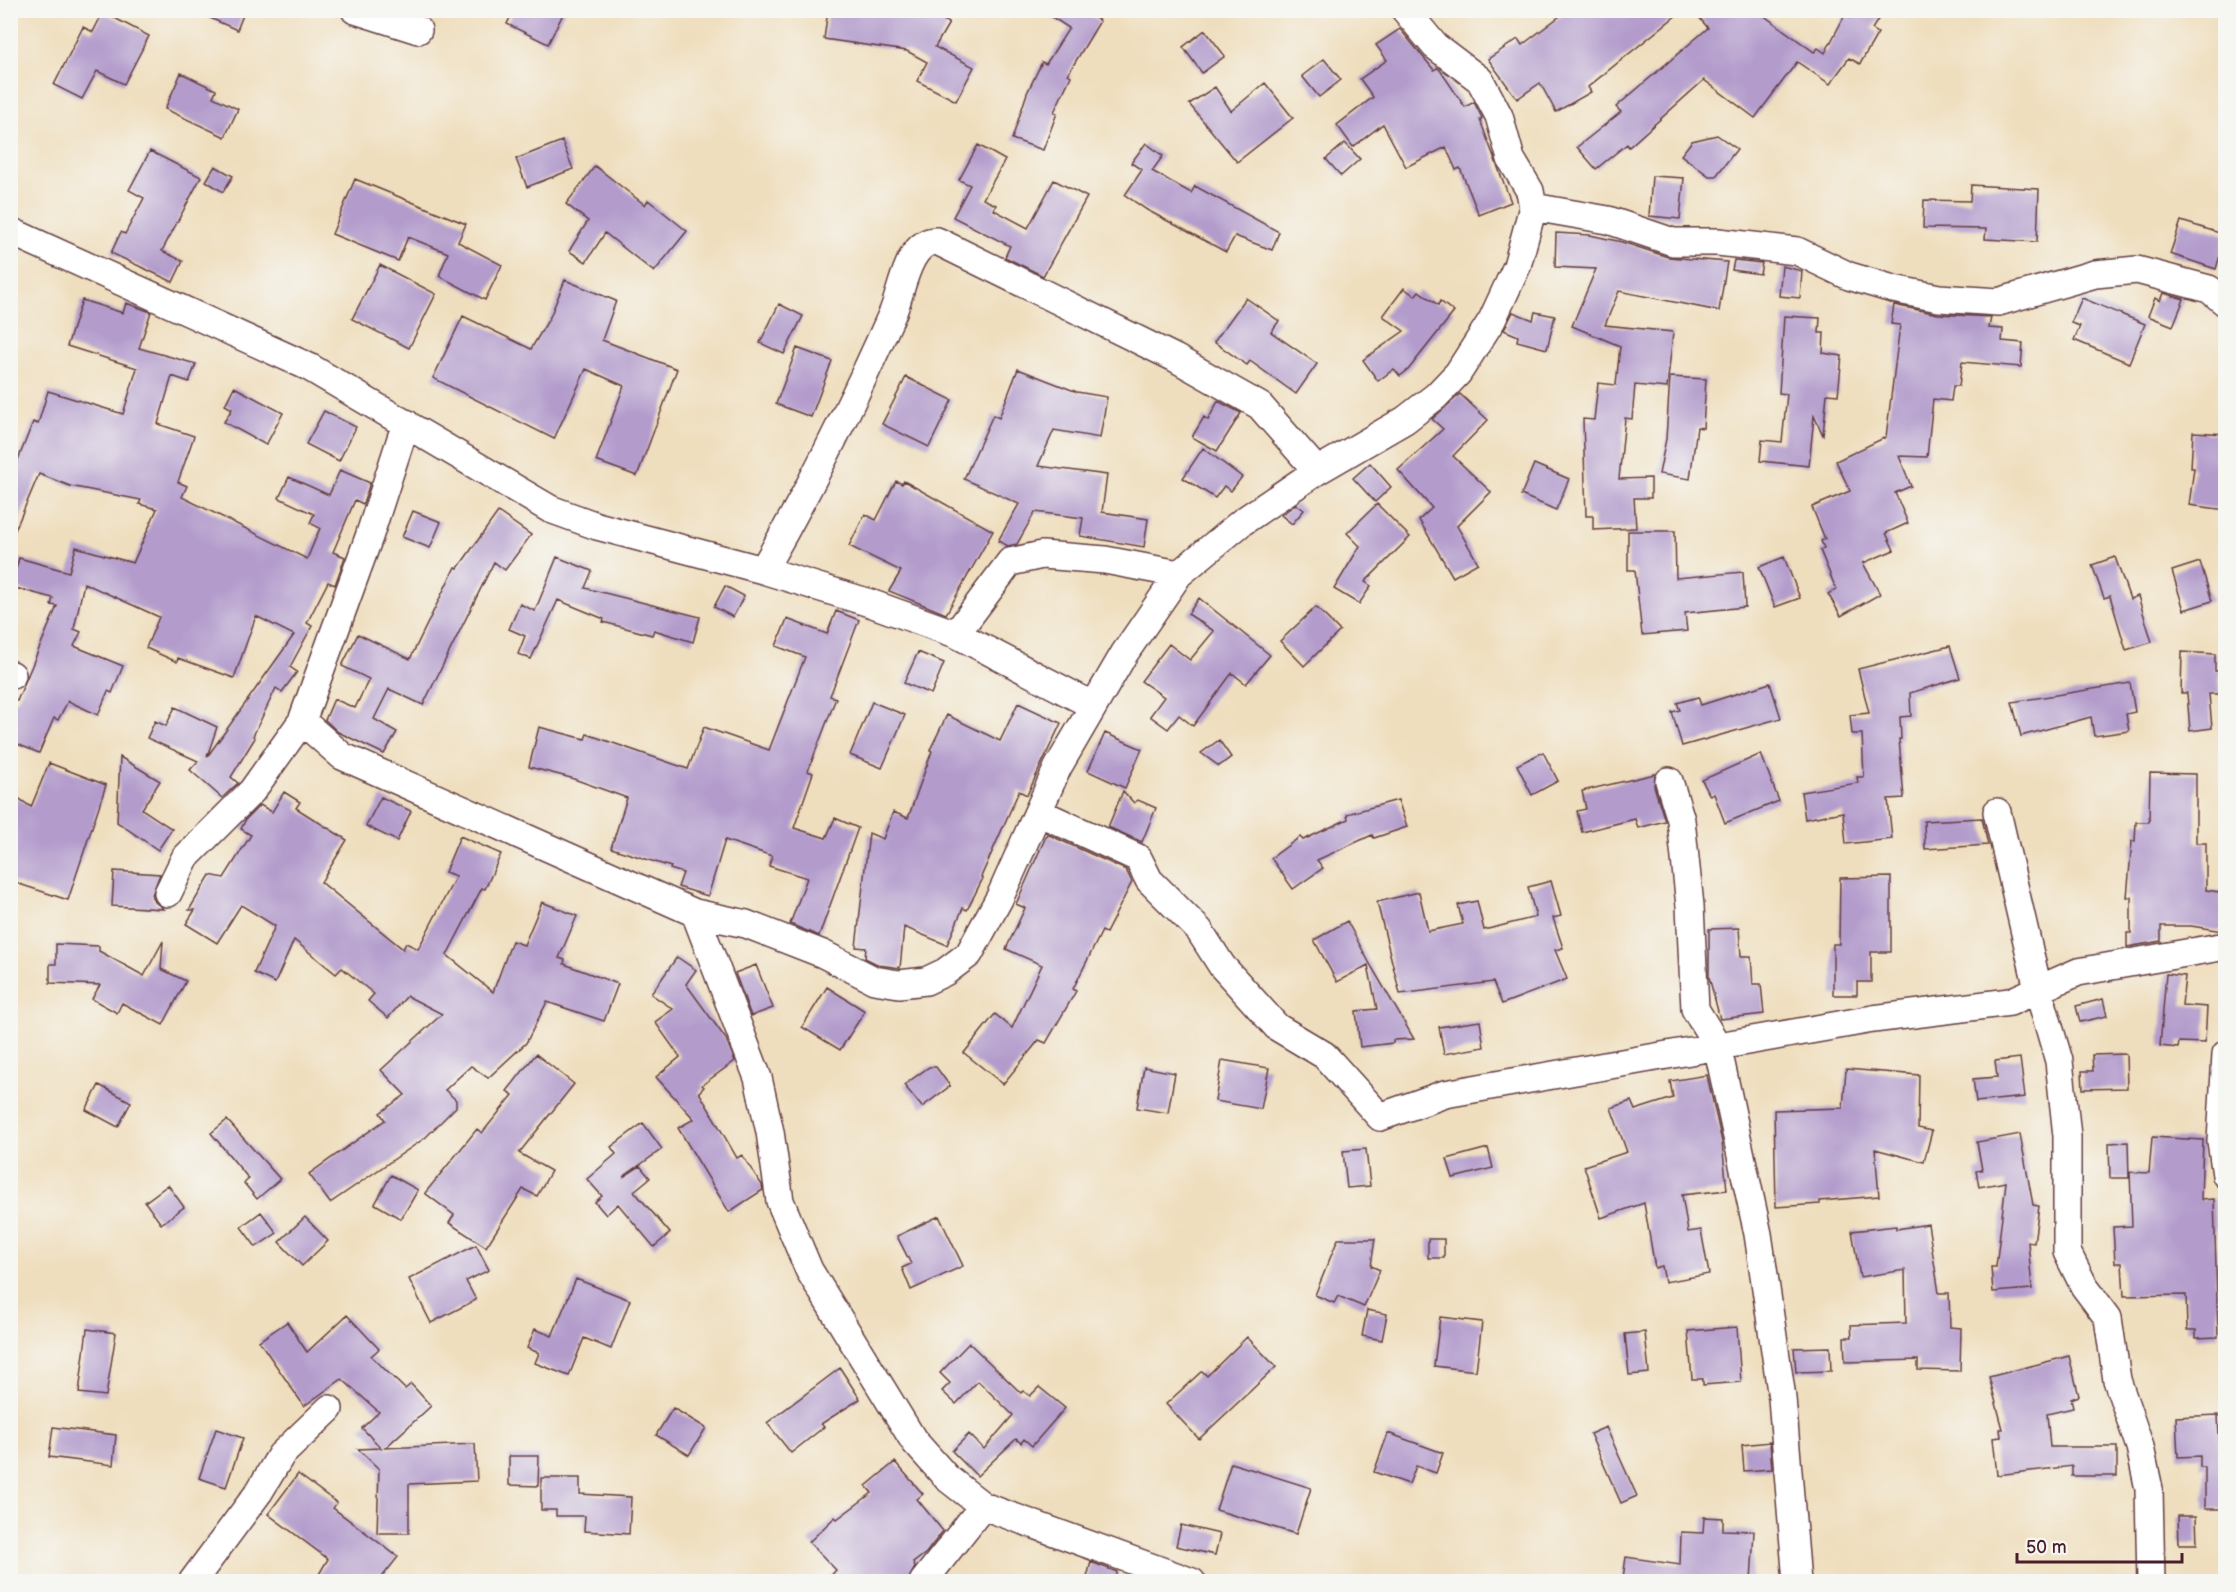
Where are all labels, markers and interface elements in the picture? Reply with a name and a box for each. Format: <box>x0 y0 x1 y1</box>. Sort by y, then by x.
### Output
scale bar <box>2017 1526 2182 1564</box>
text: 50 m <box>2026 1537 2067 1558</box>

